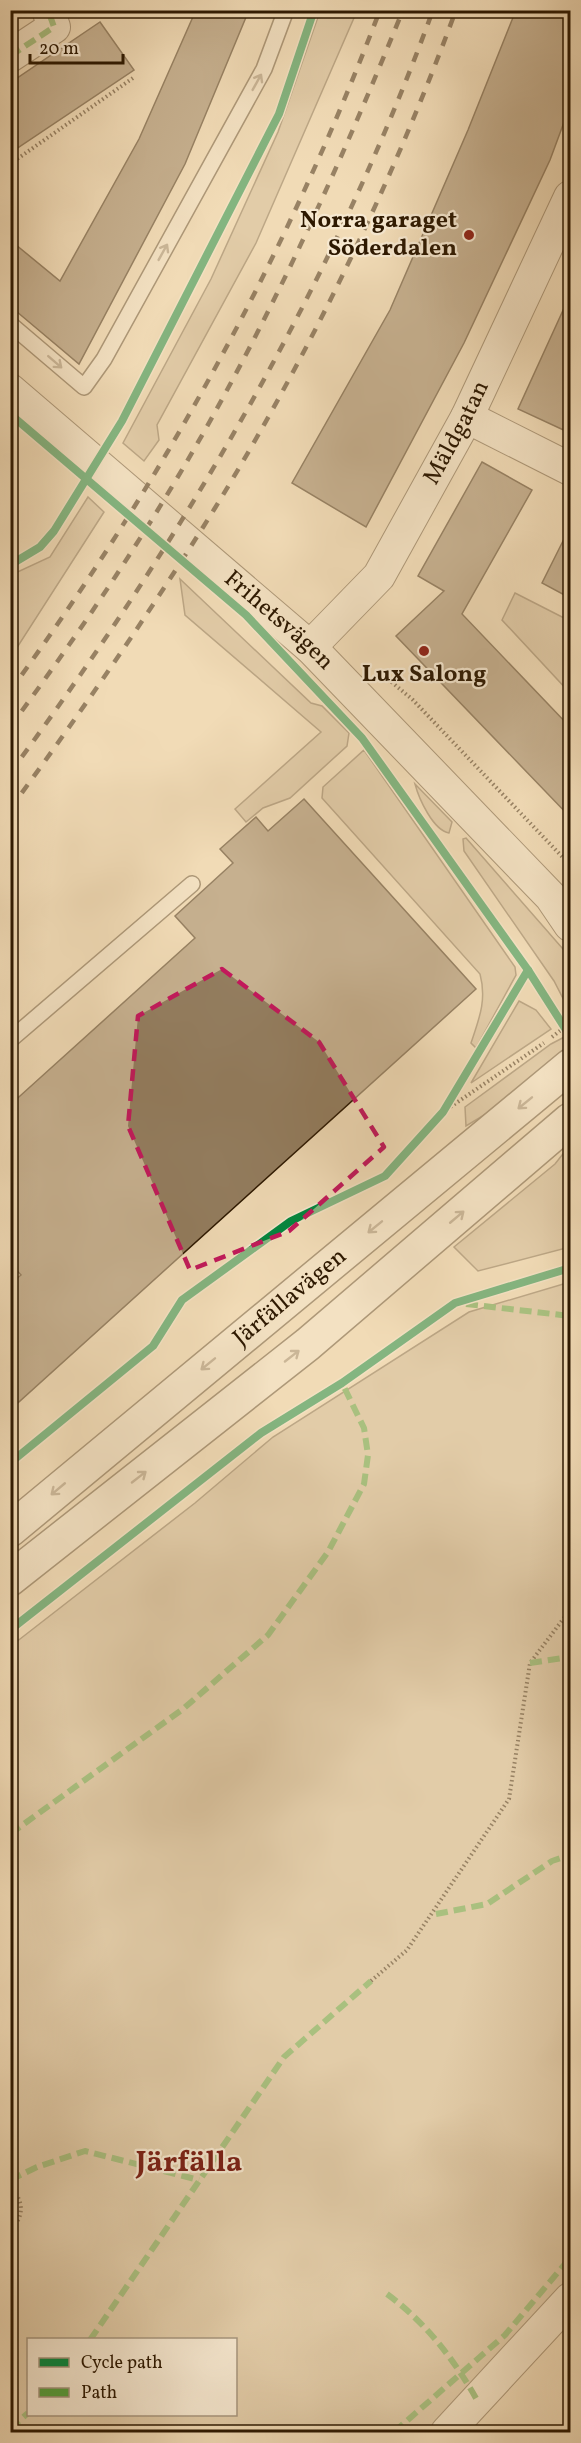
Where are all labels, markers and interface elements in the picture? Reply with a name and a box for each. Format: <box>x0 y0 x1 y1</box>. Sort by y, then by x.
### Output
scale bar <box>30 27 123 65</box>
text: 20 m <box>39 37 79 62</box>
one-way arrow <box>252 73 263 91</box>
place label: Norra garaget Söderdalen <box>300 204 457 266</box>
marker: Norra garaget Söderdalen <box>462 228 476 242</box>
one-way arrow <box>157 244 169 261</box>
one-way arrow <box>47 355 62 369</box>
street label: Mäldgatan <box>416 375 499 491</box>
street label: Frihetsvägen <box>216 563 341 678</box>
marker: Lux Salong <box>417 644 431 658</box>
place label: Lux Salong <box>362 658 486 692</box>
one-way arrow <box>517 1096 533 1109</box>
one-way arrow <box>449 1210 464 1224</box>
one-way arrow <box>367 1220 383 1233</box>
street label: Järfällavägen <box>226 1240 355 1355</box>
one-way arrow <box>284 1350 300 1363</box>
one-way arrow <box>200 1357 216 1370</box>
one-way arrow <box>131 1471 147 1484</box>
one-way arrow <box>51 1482 66 1496</box>
district label: Järfälla <box>135 2142 242 2184</box>
legend <box>27 2338 237 2416</box>
text: Cycle path <box>81 2351 163 2376</box>
text: Path <box>81 2381 117 2406</box>

